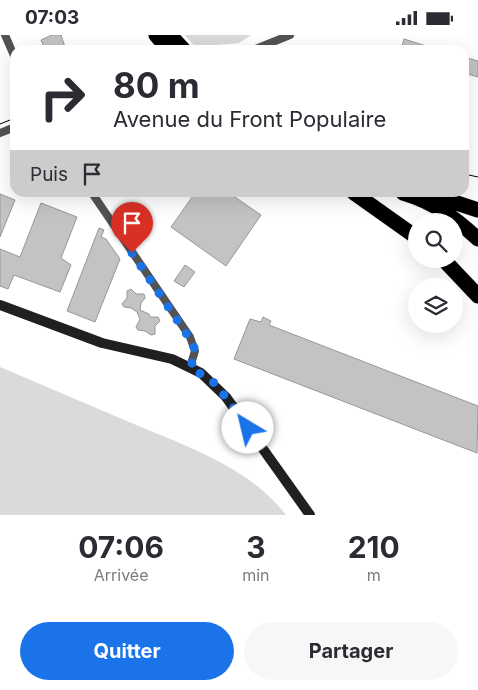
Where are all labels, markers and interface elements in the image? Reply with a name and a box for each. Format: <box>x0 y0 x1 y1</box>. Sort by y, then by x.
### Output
text: 07:03 <box>25 6 79 29</box>
text: 80 m <box>113 64 200 106</box>
icon: right <box>30 65 95 130</box>
text: Avenue du Front Populaire <box>113 106 386 132</box>
icon: arrive <box>78 160 106 188</box>
text: Puis <box>30 163 68 186</box>
pin <box>111 202 153 253</box>
icon: arrive <box>118 209 146 237</box>
map controls <box>408 213 463 333</box>
button: search <box>408 213 463 268</box>
button: layers <box>408 278 463 333</box>
position arrow <box>221 401 273 453</box>
text: 07:06 <box>78 529 164 565</box>
text: 3 <box>246 529 266 565</box>
text: 210 <box>348 529 400 565</box>
text: Arrivée <box>94 565 148 585</box>
text: min <box>242 565 270 585</box>
text: m <box>367 565 381 585</box>
button: Quitter <box>20 622 234 680</box>
button: Partager <box>244 622 458 680</box>

